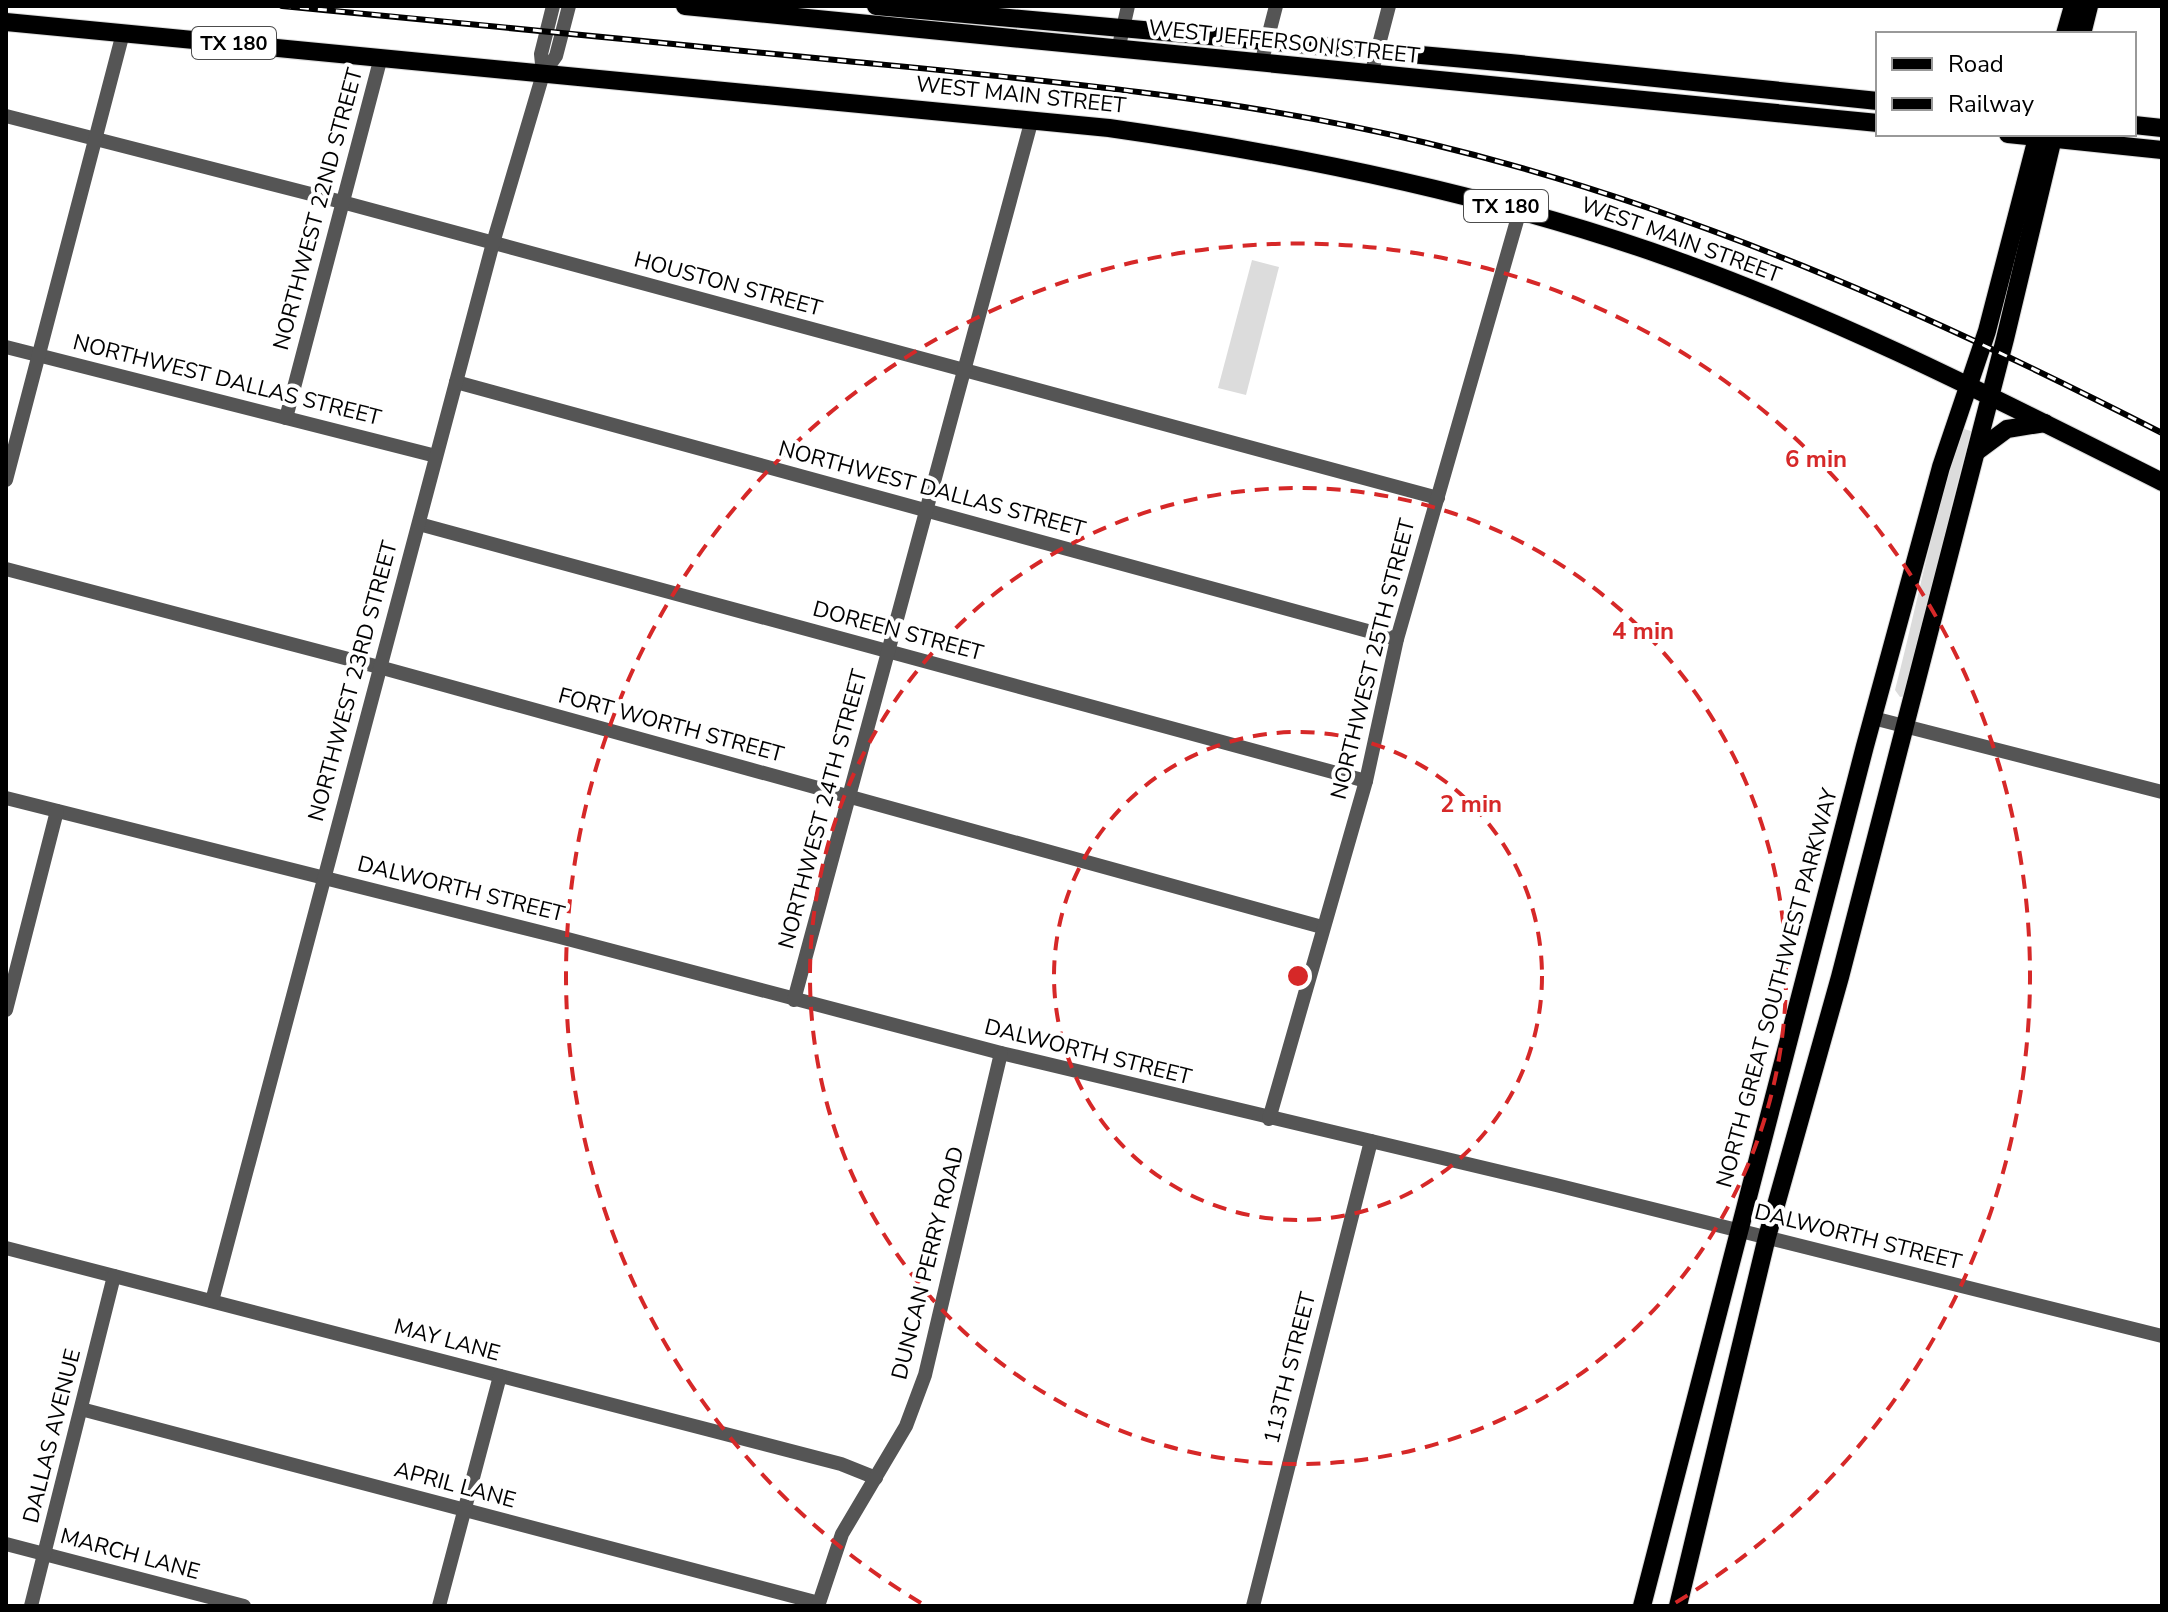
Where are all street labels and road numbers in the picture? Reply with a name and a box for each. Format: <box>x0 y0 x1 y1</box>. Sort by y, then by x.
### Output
street label: WEST JEFFERSON STREET <box>1147 13 1422 71</box>
road number: TX 180 <box>192 27 276 59</box>
street label: NORTHWEST 22ND STREET <box>266 64 370 353</box>
street label: WEST MAIN STREET <box>914 69 1128 121</box>
road number: TX 180 <box>1464 190 1548 222</box>
street label: WEST MAIN STREET <box>1577 190 1786 290</box>
street label: HOUSTON STREET <box>631 244 826 324</box>
street label: NORTHWEST DALLAS STREET <box>70 327 385 433</box>
street label: NORTHWEST DALLAS STREET <box>775 434 1090 545</box>
street label: NORTHWEST 25TH STREET <box>1324 515 1423 802</box>
street label: NORTHWEST 23RD STREET <box>301 537 405 825</box>
street label: DOREEN STREET <box>809 594 987 668</box>
street label: NORTHWEST 24TH STREET <box>771 665 875 952</box>
street label: FORT WORTH STREET <box>555 680 788 770</box>
street label: NORTH GREAT SOUTHWEST PARKWAY <box>1709 784 1845 1191</box>
street label: DALWORTH STREET <box>354 849 568 929</box>
street label: DALWORTH STREET <box>981 1012 1195 1092</box>
street label: DUNCAN PERRY ROAD <box>884 1143 972 1383</box>
street label: DALWORTH STREET <box>1751 1197 1965 1277</box>
street label: 113TH STREET <box>1257 1288 1323 1447</box>
street label: MAY LANE <box>391 1311 503 1369</box>
street label: DALLAS AVENUE <box>16 1346 88 1526</box>
street label: APRIL LANE <box>391 1454 519 1516</box>
street label: MARCH LANE <box>57 1521 203 1587</box>

